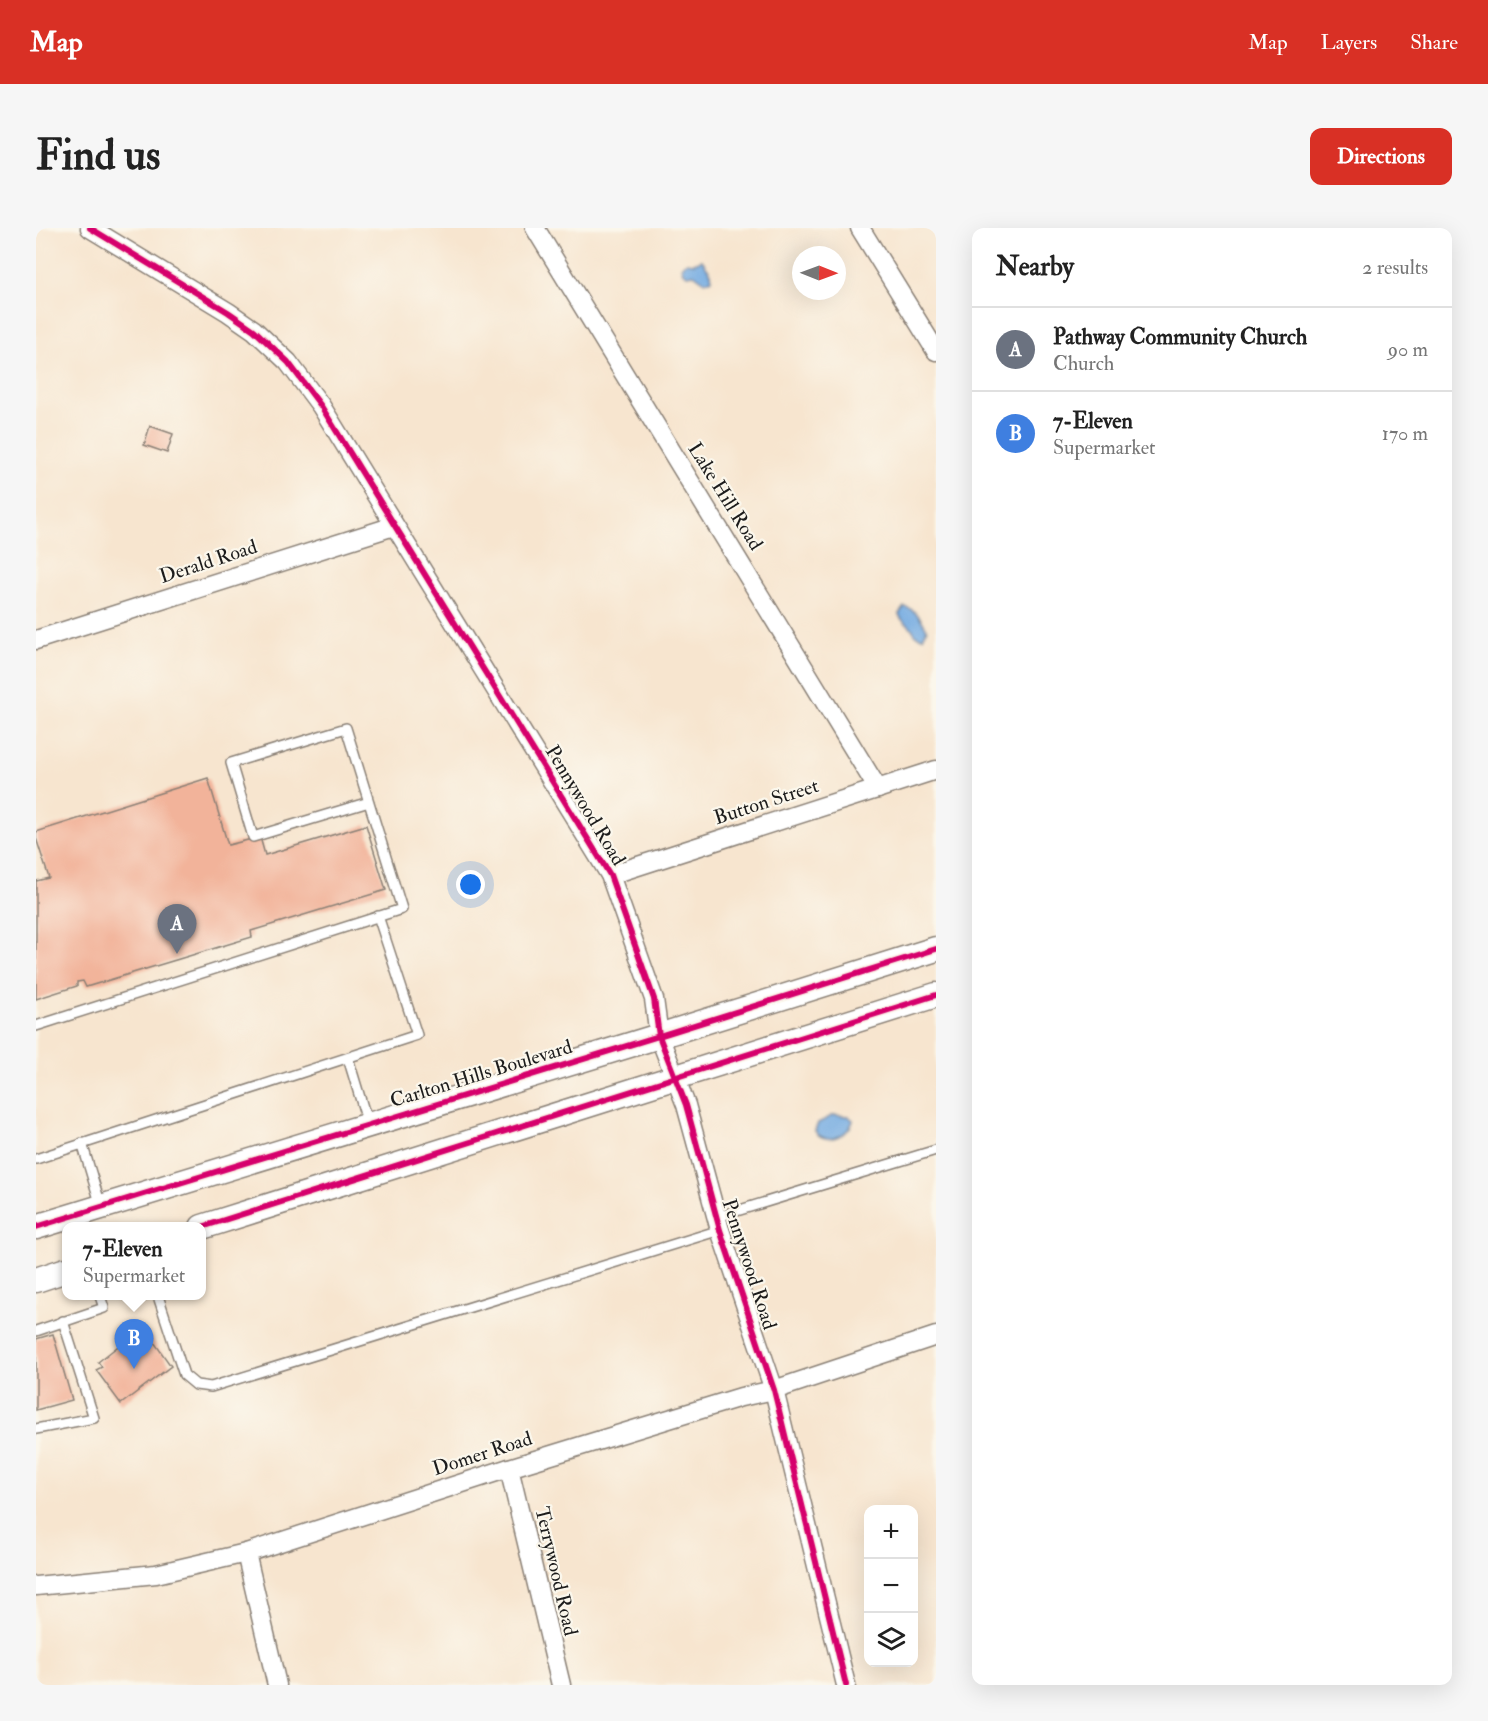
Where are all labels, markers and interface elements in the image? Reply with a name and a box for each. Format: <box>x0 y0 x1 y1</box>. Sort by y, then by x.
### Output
text: Map <box>30 25 83 60</box>
text: Map <box>1248 29 1288 56</box>
text: Layers <box>1321 29 1377 56</box>
text: Share <box>1410 29 1458 56</box>
button: Directions <box>1310 128 1452 185</box>
text: Find us <box>36 130 160 182</box>
north arrow <box>792 246 846 300</box>
text: Nearby <box>996 251 1074 283</box>
text: 2 results <box>1362 255 1428 280</box>
text: Pathway Community Church <box>1053 323 1307 351</box>
text: A <box>1009 337 1022 362</box>
text: 90 m <box>1388 337 1428 362</box>
text: Church <box>1053 351 1114 376</box>
text: 7-Eleven <box>1053 407 1133 435</box>
text: B <box>1009 421 1022 446</box>
text: 170 m <box>1382 421 1428 446</box>
text: Supermarket <box>1053 435 1156 460</box>
street label: Lake Hill Road <box>683 438 769 555</box>
street label: Derald Road <box>156 534 260 589</box>
street label: Pennywood Road <box>540 741 631 870</box>
street label: Button Street <box>711 773 822 830</box>
your location <box>456 870 485 899</box>
pin: A <box>158 904 196 954</box>
street label: Carlton Hills Boulevard <box>387 1034 575 1113</box>
street label: Pennywood Road <box>717 1196 782 1333</box>
popup <box>62 1222 206 1300</box>
text: 7-Eleven <box>83 1235 163 1263</box>
text: Supermarket <box>83 1263 185 1288</box>
pin: B <box>114 1320 154 1369</box>
street label: Domer Road <box>429 1426 535 1481</box>
street label: Terrywood Road <box>530 1504 584 1638</box>
map controls <box>864 1505 918 1667</box>
button: + <box>864 1505 918 1559</box>
button: − <box>864 1559 918 1613</box>
button: layers <box>864 1613 918 1667</box>

